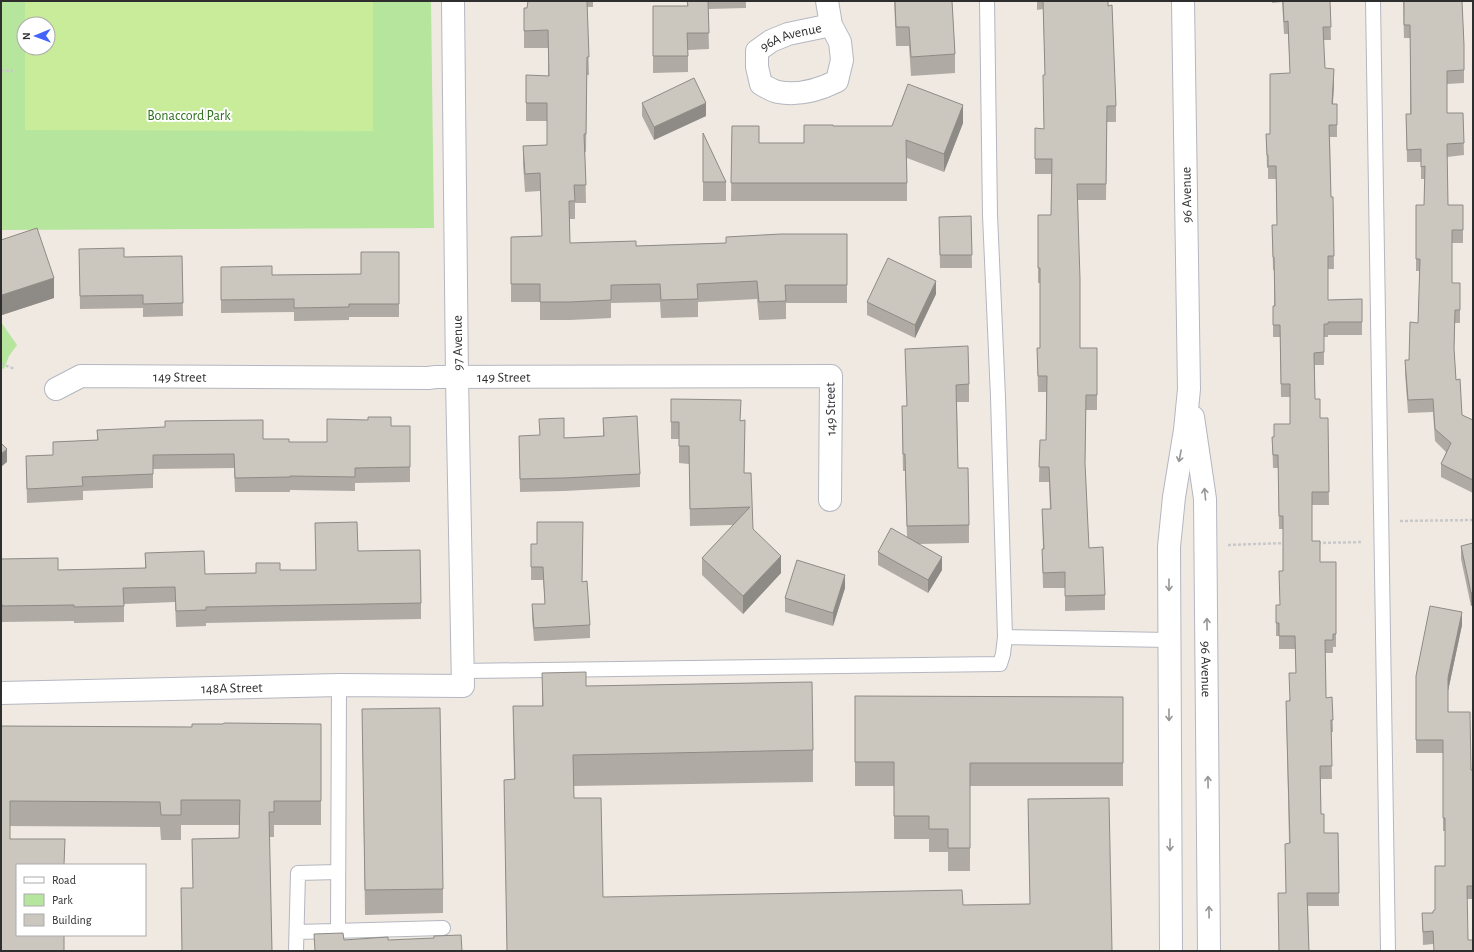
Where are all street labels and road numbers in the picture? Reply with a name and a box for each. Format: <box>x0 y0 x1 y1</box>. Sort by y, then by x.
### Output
street label: 96A Avenue <box>758 21 823 55</box>
street label: 96 Avenue <box>1180 167 1194 223</box>
street label: 97 Avenue <box>451 315 465 371</box>
street label: 149 Street <box>153 370 207 385</box>
street label: 149 Street <box>477 371 531 385</box>
street label: 149 Street <box>824 382 838 436</box>
street label: 96 Avenue <box>1198 641 1213 697</box>
street label: 148A Street <box>201 681 263 696</box>

